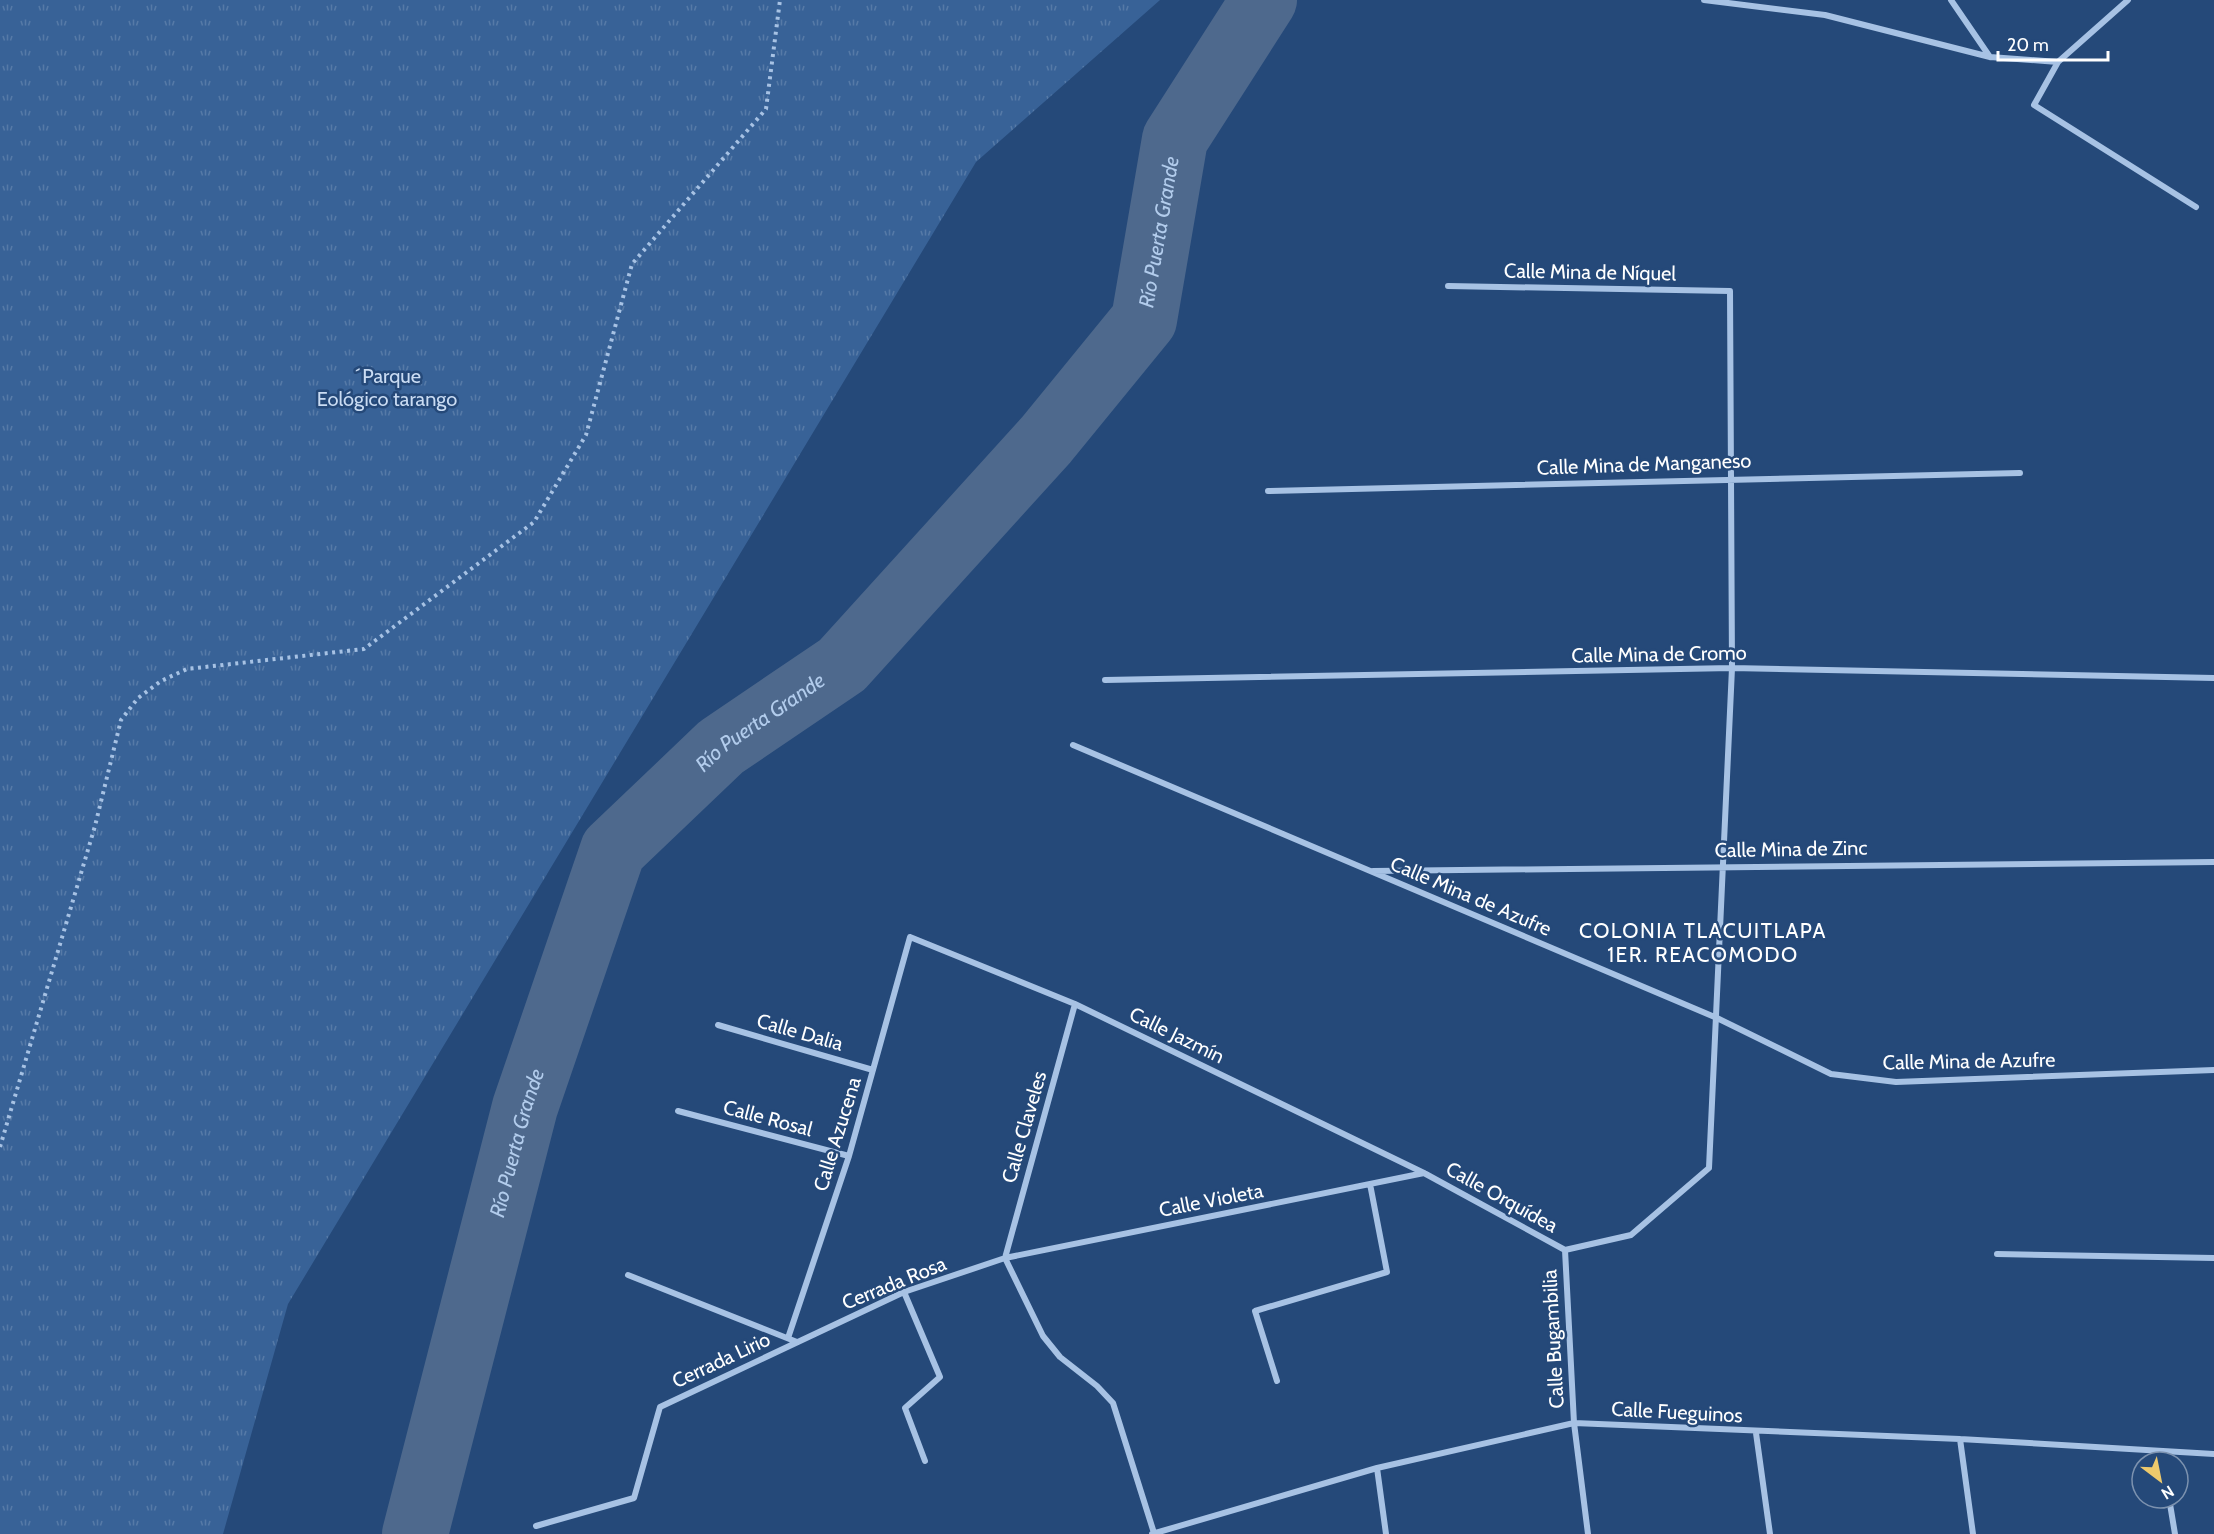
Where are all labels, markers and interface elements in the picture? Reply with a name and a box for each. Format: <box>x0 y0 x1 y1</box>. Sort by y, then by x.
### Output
scale bar <box>1998 24 2108 62</box>
text: 20 m <box>2007 34 2049 56</box>
water label: Río Puerta Grande <box>1133 154 1184 309</box>
street label: Calle Mina de Níquel <box>1504 258 1677 286</box>
park label: ´Parque Eológico tarango <box>317 364 457 411</box>
street label: Calle Mina de Manganeso <box>1536 448 1752 480</box>
street label: Calle Mina de Cromo <box>1571 640 1747 668</box>
water label: Río Puerta Grande <box>690 667 830 777</box>
street label: Calle Mina de Zinc <box>1714 836 1868 862</box>
street label: Calle Mina de Azufre <box>1387 851 1555 941</box>
district label: COLONIA TLACUITLAPA 1ER. REACOMODO <box>1579 918 1827 967</box>
street label: Calle Jazmín <box>1126 1002 1228 1068</box>
street label: Calle Dalia <box>754 1008 846 1056</box>
street label: Calle Mina de Azufre <box>1883 1047 2055 1075</box>
water label: Río Puerta Grande <box>484 1065 549 1220</box>
street label: Calle Claveles <box>997 1068 1051 1186</box>
street label: Calle Azucena <box>808 1074 866 1194</box>
street label: Calle Rosal <box>721 1095 815 1141</box>
street label: Calle Orquídea <box>1442 1156 1562 1238</box>
street label: Calle Violeta <box>1157 1178 1265 1222</box>
street label: Cerrada Rosa <box>838 1251 950 1315</box>
street label: Calle Bugambilia <box>1537 1268 1569 1409</box>
street label: Cerrada Lirio <box>668 1327 774 1393</box>
street label: Calle Fueguinos <box>1611 1397 1743 1427</box>
north arrow <box>2130 1450 2190 1510</box>
text: N <box>2158 1481 2178 1503</box>

